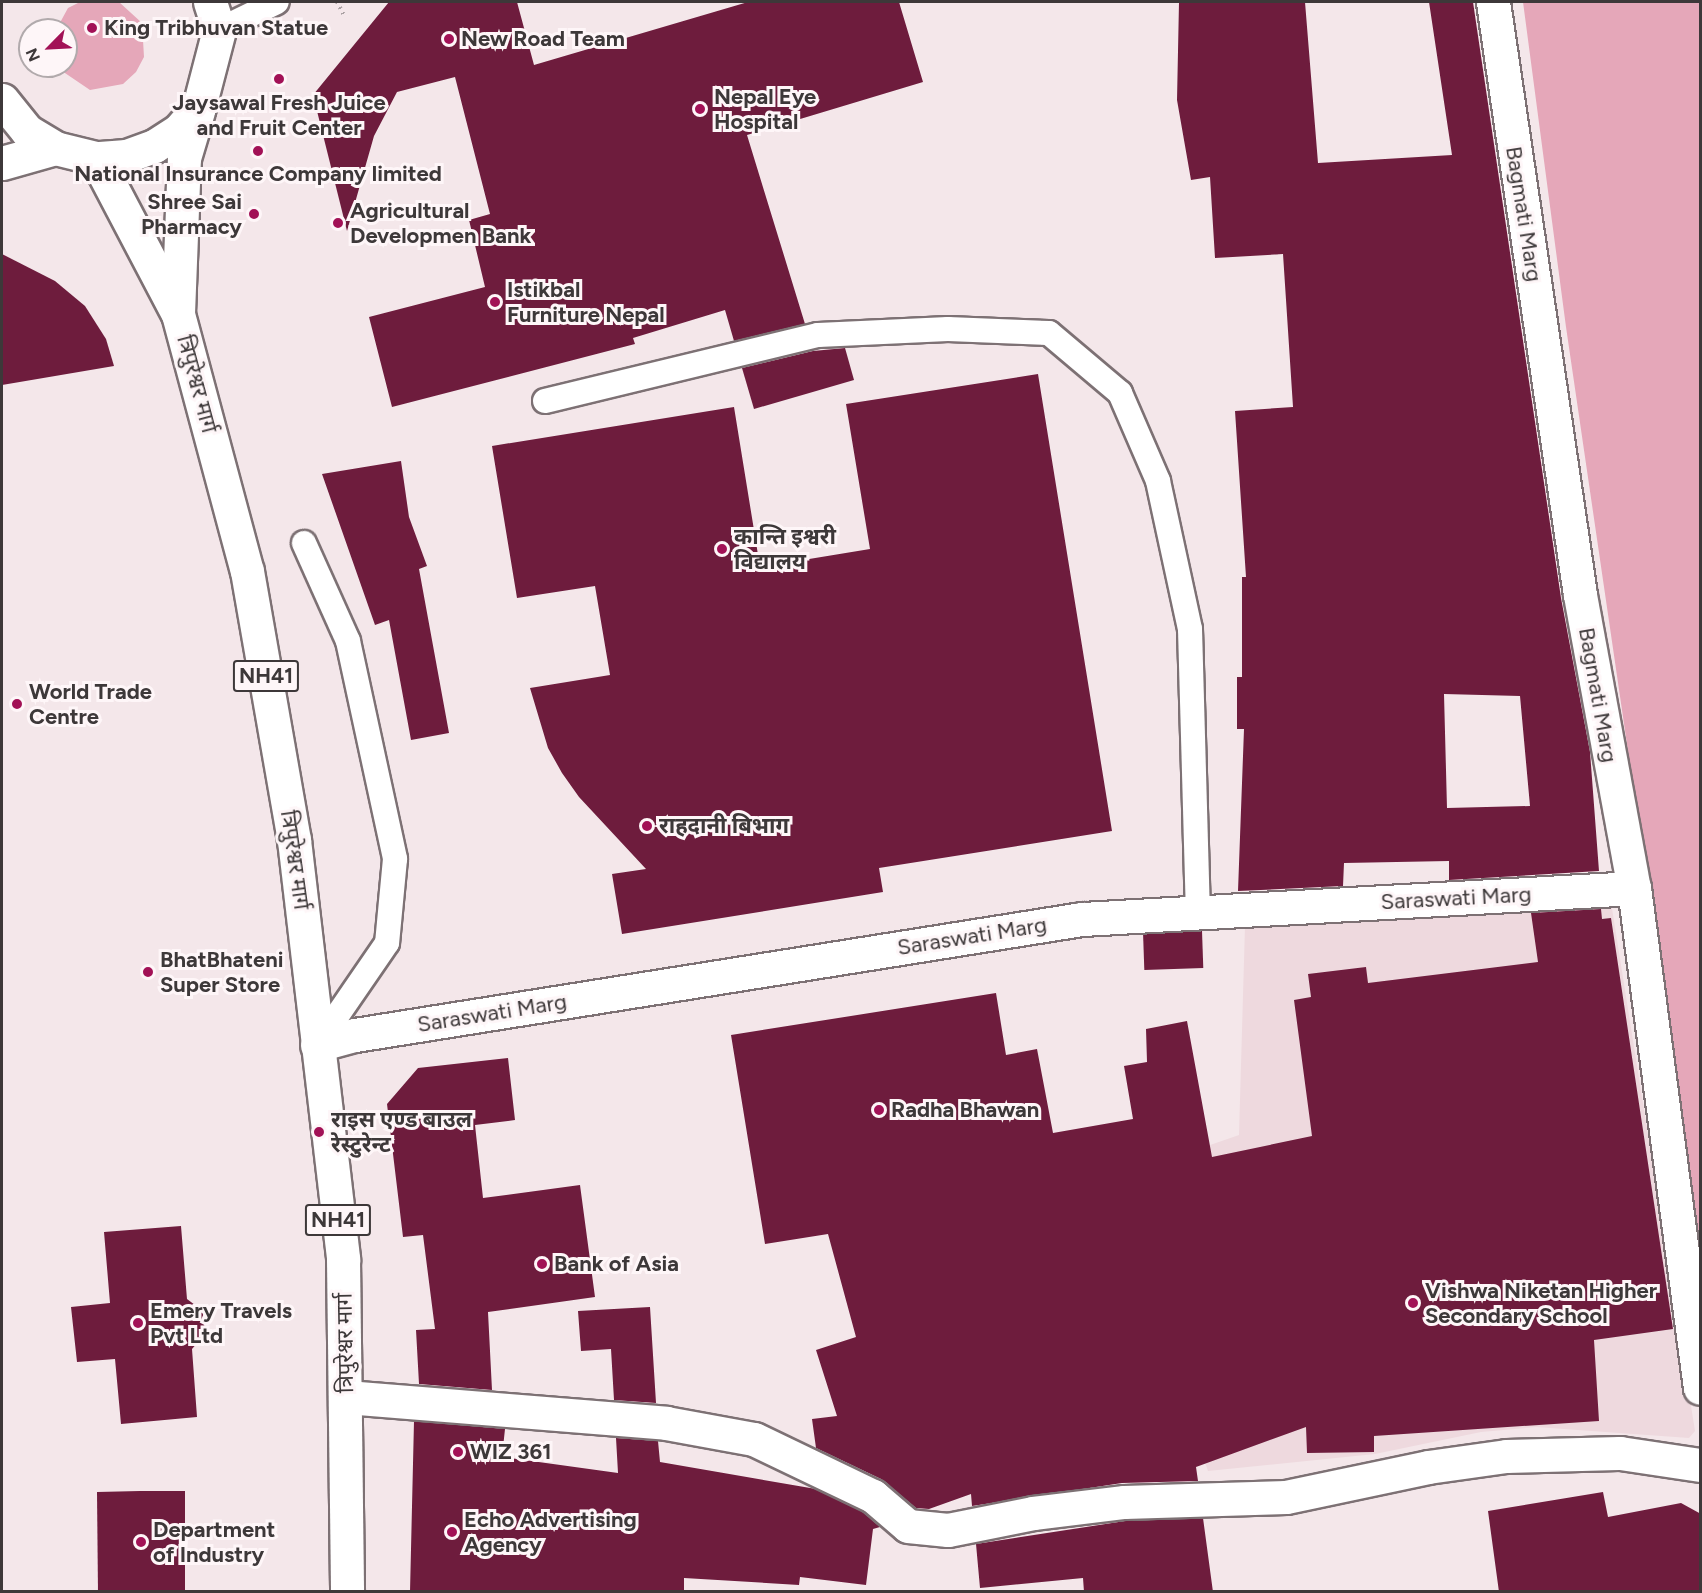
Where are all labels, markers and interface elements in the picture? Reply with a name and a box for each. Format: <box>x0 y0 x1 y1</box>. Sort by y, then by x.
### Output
place label: King Tribhuvan Statue <box>104 15 328 41</box>
north arrow <box>18 18 78 78</box>
marker: King Tribhuvan Statue <box>85 21 99 35</box>
place label: New Road Team <box>461 26 625 52</box>
marker: New Road Team <box>442 32 456 46</box>
text: N <box>22 45 44 64</box>
marker: Jaysawal Fresh Juice and Fruit Center <box>272 72 286 86</box>
place label: Nepal Eye Hospital <box>714 83 816 134</box>
place label: Jaysawal Fresh Juice and Fruit Center <box>172 89 386 140</box>
marker: Nepal Eye Hospital <box>691 100 709 118</box>
marker: National Insurance Company limited <box>251 144 265 158</box>
street label: Bagmati Marg <box>1500 144 1548 284</box>
place label: National Insurance Company limited <box>74 161 442 187</box>
place label: Shree Sai Pharmacy <box>141 188 242 240</box>
place label: Agricultural Developmen Bank <box>350 197 531 248</box>
marker: Shree Sai Pharmacy <box>247 207 261 221</box>
marker: Agricultural Developmen Bank <box>331 216 345 230</box>
place label: Istikbal Furniture Nepal <box>507 276 665 328</box>
marker: Istikbal Furniture Nepal <box>488 295 502 309</box>
street label: त्रिपुरेश्वर मार्ग <box>171 332 223 436</box>
place label: कान्ति इश्वरी विद्यालय <box>734 523 836 574</box>
marker: कान्ति इश्वरी विद्यालय <box>715 542 729 556</box>
street label: Bagmati Marg <box>1573 625 1623 765</box>
road number: NH41 <box>232 658 300 694</box>
place label: World Trade Centre <box>29 678 152 730</box>
marker: World Trade Centre <box>10 697 24 711</box>
street label: त्रिपुरेश्वर मार्ग <box>275 809 315 911</box>
place label: राहदानी बिभाग <box>659 813 789 839</box>
marker: राहदानी बिभाग <box>640 819 654 833</box>
street label: Saraswati Marg <box>1380 881 1532 915</box>
street label: Saraswati Marg <box>895 911 1049 961</box>
place label: BhatBhateni Super Store <box>160 946 283 998</box>
marker: BhatBhateni Super Store <box>141 965 155 979</box>
street label: Saraswati Marg <box>415 988 569 1038</box>
place label: Radha Bhawan <box>891 1097 1039 1123</box>
marker: Radha Bhawan <box>872 1103 886 1117</box>
place label: राइस एण्ड बाउल रेस्टुरेन्ट <box>331 1106 472 1158</box>
marker: राइस एण्ड बाउल रेस्टुरेन्ट <box>312 1125 326 1139</box>
road number: NH41 <box>304 1202 372 1238</box>
place label: Bank of Asia <box>554 1251 679 1277</box>
marker: Bank of Asia <box>535 1257 549 1271</box>
place label: Vishwa Niketan Higher Secondary School <box>1425 1277 1657 1328</box>
street label: त्रिपुरेश्वर मार्ग <box>331 1293 359 1393</box>
marker: Vishwa Niketan Higher Secondary School <box>1406 1296 1420 1310</box>
place label: Emery Travels Pvt Ltd <box>150 1297 292 1348</box>
marker: Emery Travels Pvt Ltd <box>131 1316 145 1330</box>
place label: WIZ 361 <box>470 1439 551 1465</box>
marker: WIZ 361 <box>451 1445 465 1459</box>
place label: Echo Advertising Agency <box>464 1506 637 1558</box>
place label: Department of Industry <box>153 1516 275 1568</box>
marker: Echo Advertising Agency <box>445 1525 459 1539</box>
marker: Department of Industry <box>134 1535 148 1549</box>

